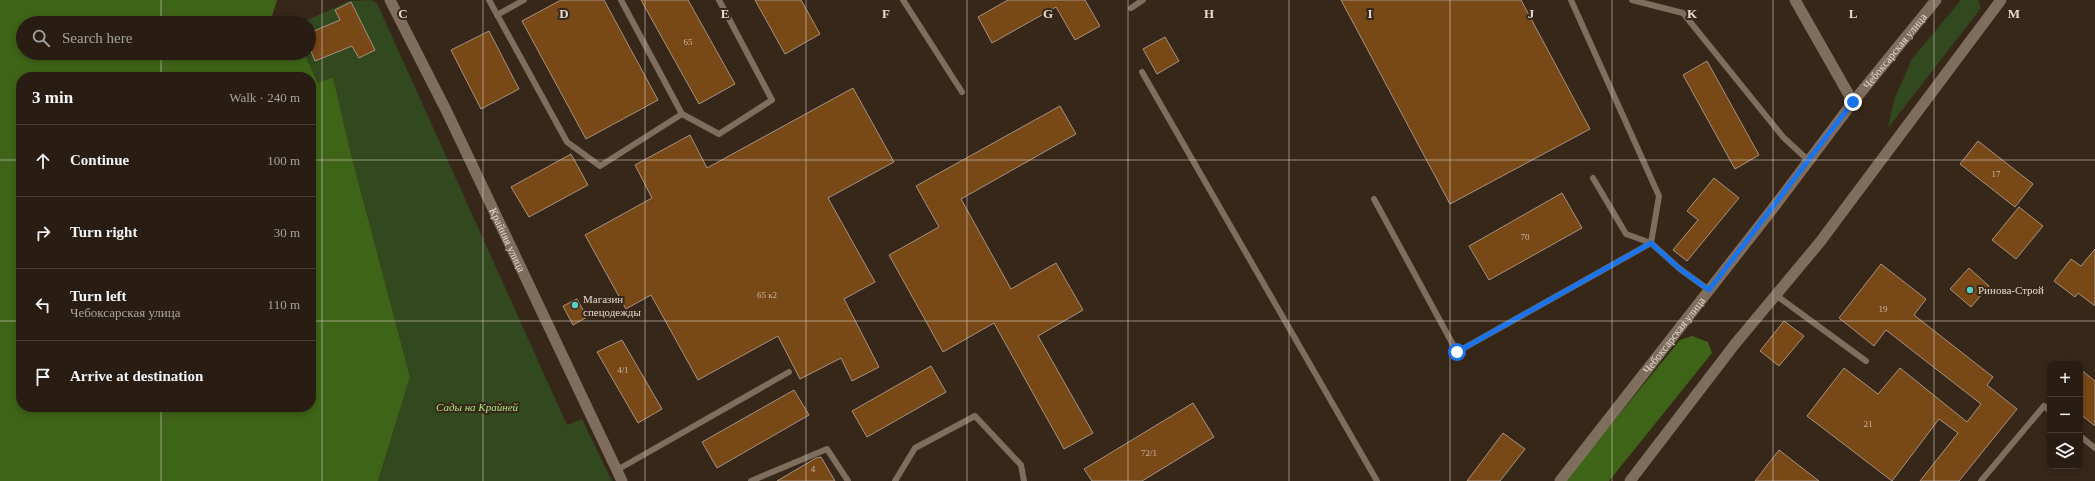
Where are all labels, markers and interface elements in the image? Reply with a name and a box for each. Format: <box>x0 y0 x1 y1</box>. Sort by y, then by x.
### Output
text: C <box>398 6 408 21</box>
text: D <box>559 6 569 21</box>
text: E <box>721 6 729 21</box>
text: F <box>882 6 890 21</box>
text: G <box>1043 6 1053 21</box>
text: H <box>1204 6 1214 21</box>
text: I <box>1367 6 1373 21</box>
text: J <box>1528 6 1535 21</box>
text: K <box>1687 6 1698 21</box>
text: L <box>1849 6 1858 21</box>
text: M <box>2008 6 2020 21</box>
street label: Чебоксарская улица <box>1860 11 1929 91</box>
search box <box>16 16 316 60</box>
icon: search <box>30 27 52 49</box>
text: Search here <box>62 30 132 46</box>
house number: 65 <box>684 37 693 47</box>
text: 3 min <box>32 88 73 107</box>
text: Walk · 240 m <box>229 90 300 105</box>
route end <box>1844 93 1862 111</box>
icon: ahead <box>32 150 54 172</box>
text: Continue <box>70 152 129 168</box>
text: 100 m <box>267 153 300 168</box>
house number: 17 <box>1992 169 2001 179</box>
street label: Крайняя улица <box>487 206 528 274</box>
icon: right <box>32 222 54 244</box>
text: Turn right <box>70 224 137 240</box>
text: 30 m <box>274 225 300 240</box>
house number: 70 <box>1521 232 1530 242</box>
place label: Ринова-Строй <box>1978 284 2044 296</box>
marker: Ринова-Строй <box>1965 285 1975 295</box>
text: Turn left <box>70 288 127 304</box>
house number: 65 к2 <box>757 290 777 300</box>
place label: Магазин спецодежды <box>583 293 641 318</box>
icon: left <box>32 294 54 316</box>
street label: Чебоксарская улица <box>1640 295 1707 376</box>
text: 110 m <box>268 297 300 312</box>
marker: Магазин спецодежды <box>570 300 580 310</box>
house number: 19 <box>1879 304 1888 314</box>
text: Чебоксарская улица <box>70 305 181 320</box>
route start <box>1448 343 1466 361</box>
map controls <box>2047 361 2083 469</box>
button: + <box>2047 361 2083 397</box>
house number: 4/1 <box>617 365 629 375</box>
icon: arrive <box>32 366 54 388</box>
text: Arrive at destination <box>70 368 203 384</box>
button: − <box>2047 397 2083 433</box>
park label: Сады на Крайней <box>436 401 519 413</box>
house number: 21 <box>1864 419 1873 429</box>
button: layers <box>2047 433 2083 469</box>
house number: 72/1 <box>1141 448 1157 458</box>
house number: 4 <box>811 464 816 474</box>

